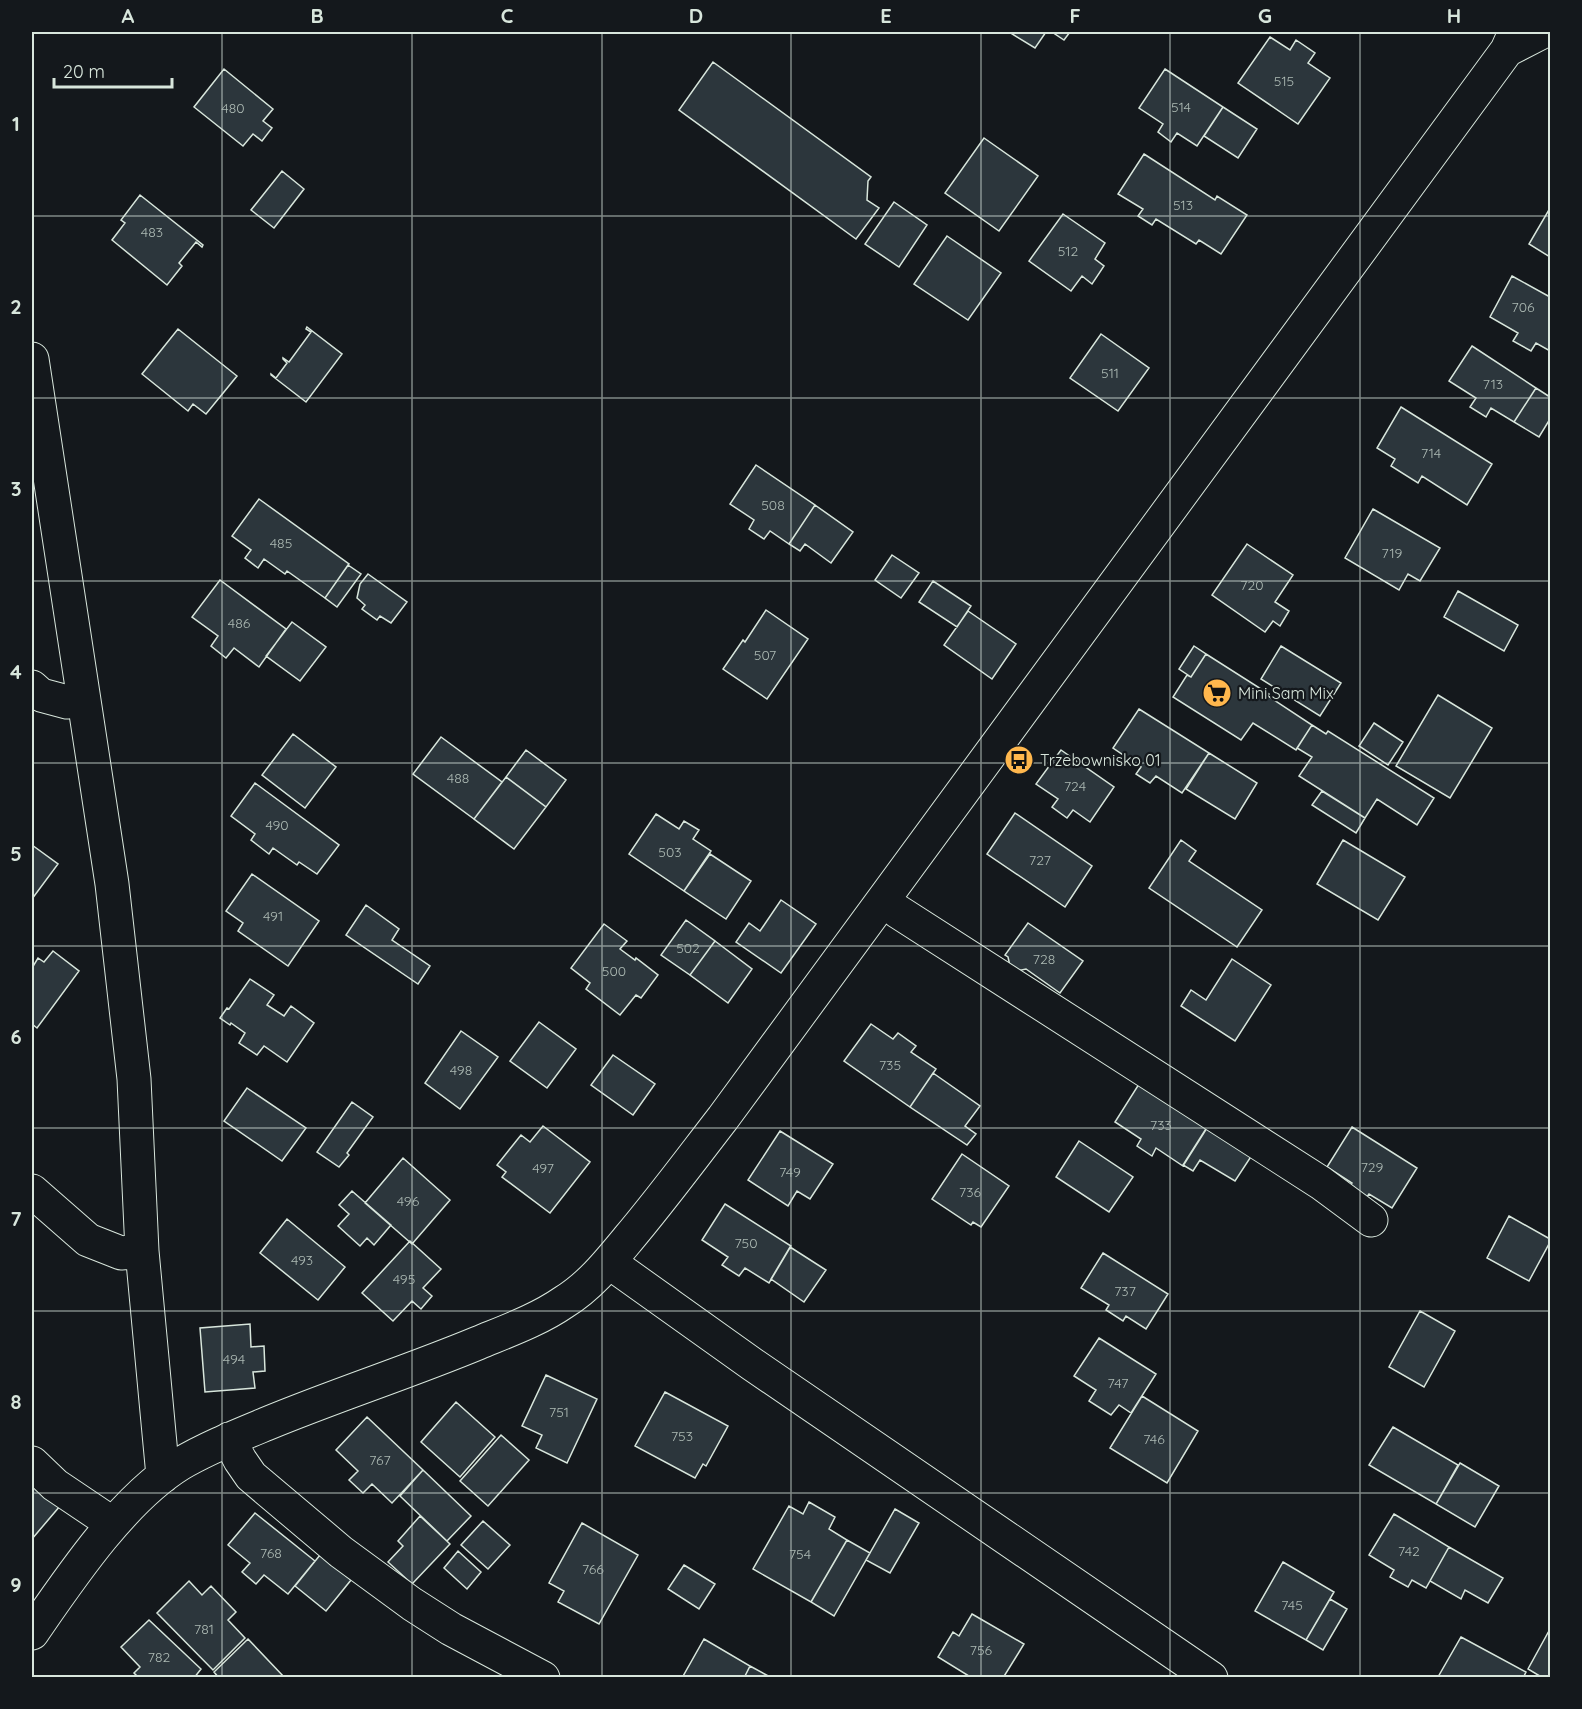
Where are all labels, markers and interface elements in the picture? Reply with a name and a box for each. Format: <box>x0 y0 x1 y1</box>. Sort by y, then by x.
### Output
text: A <box>122 3 135 28</box>
text: B <box>310 3 324 28</box>
text: C <box>501 3 514 28</box>
text: D <box>689 3 703 28</box>
text: E <box>880 3 892 28</box>
text: F <box>1069 3 1081 28</box>
text: G <box>1258 3 1272 28</box>
text: H <box>1447 3 1461 28</box>
scale bar <box>54 51 172 89</box>
text: 20 m <box>63 60 105 83</box>
house number: 515 <box>1274 72 1294 90</box>
house number: 514 <box>1171 98 1191 116</box>
house number: 480 <box>221 99 245 117</box>
text: 1 <box>12 111 20 136</box>
house number: 513 <box>1173 196 1193 214</box>
house number: 483 <box>141 223 163 241</box>
house number: 512 <box>1058 242 1079 260</box>
text: 2 <box>10 294 22 319</box>
house number: 706 <box>1511 298 1535 316</box>
house number: 511 <box>1101 364 1119 382</box>
house number: 713 <box>1483 375 1503 393</box>
house number: 714 <box>1421 444 1441 462</box>
text: 3 <box>11 476 21 501</box>
house number: 508 <box>761 496 785 514</box>
house number: 485 <box>270 534 292 552</box>
house number: 719 <box>1382 544 1403 562</box>
house number: 720 <box>1240 576 1264 594</box>
house number: 486 <box>228 614 251 632</box>
house number: 507 <box>754 646 776 664</box>
text: 4 <box>10 659 22 684</box>
supermarket icon: Mini Sam Mix <box>1201 677 1233 709</box>
place label: Mini Sam Mix <box>1238 683 1334 703</box>
bus stop icon: Trzebownisko 01 <box>1003 744 1035 776</box>
place label: Trzebownisko 01 <box>1040 750 1161 770</box>
house number: 488 <box>447 769 469 787</box>
house number: 724 <box>1064 777 1086 795</box>
house number: 490 <box>265 816 289 834</box>
text: 5 <box>10 841 22 866</box>
house number: 503 <box>658 843 682 861</box>
house number: 727 <box>1029 851 1051 869</box>
house number: 491 <box>263 907 283 925</box>
house number: 502 <box>676 939 700 957</box>
house number: 728 <box>1033 950 1055 968</box>
house number: 500 <box>602 962 626 980</box>
text: 6 <box>10 1024 22 1049</box>
house number: 735 <box>879 1056 901 1074</box>
house number: 498 <box>450 1061 472 1079</box>
house number: 733 <box>1150 1116 1172 1134</box>
house number: 729 <box>1361 1158 1384 1176</box>
house number: 497 <box>532 1159 554 1177</box>
house number: 749 <box>779 1163 801 1181</box>
house number: 736 <box>959 1183 981 1201</box>
house number: 496 <box>397 1192 420 1210</box>
text: 7 <box>11 1206 22 1231</box>
house number: 750 <box>734 1234 758 1252</box>
house number: 493 <box>291 1251 313 1269</box>
house number: 495 <box>393 1270 415 1288</box>
house number: 737 <box>1114 1282 1136 1300</box>
house number: 494 <box>223 1350 245 1368</box>
house number: 747 <box>1108 1374 1128 1392</box>
text: 8 <box>11 1389 22 1414</box>
house number: 751 <box>549 1403 569 1421</box>
house number: 753 <box>671 1427 693 1445</box>
house number: 746 <box>1143 1430 1165 1448</box>
house number: 767 <box>369 1451 391 1469</box>
house number: 742 <box>1398 1542 1420 1560</box>
house number: 768 <box>260 1544 282 1562</box>
house number: 754 <box>789 1545 811 1563</box>
house number: 766 <box>582 1560 604 1578</box>
text: 9 <box>10 1572 22 1597</box>
house number: 745 <box>1281 1596 1303 1614</box>
house number: 781 <box>194 1620 214 1638</box>
house number: 756 <box>970 1641 993 1659</box>
house number: 782 <box>148 1648 170 1666</box>

